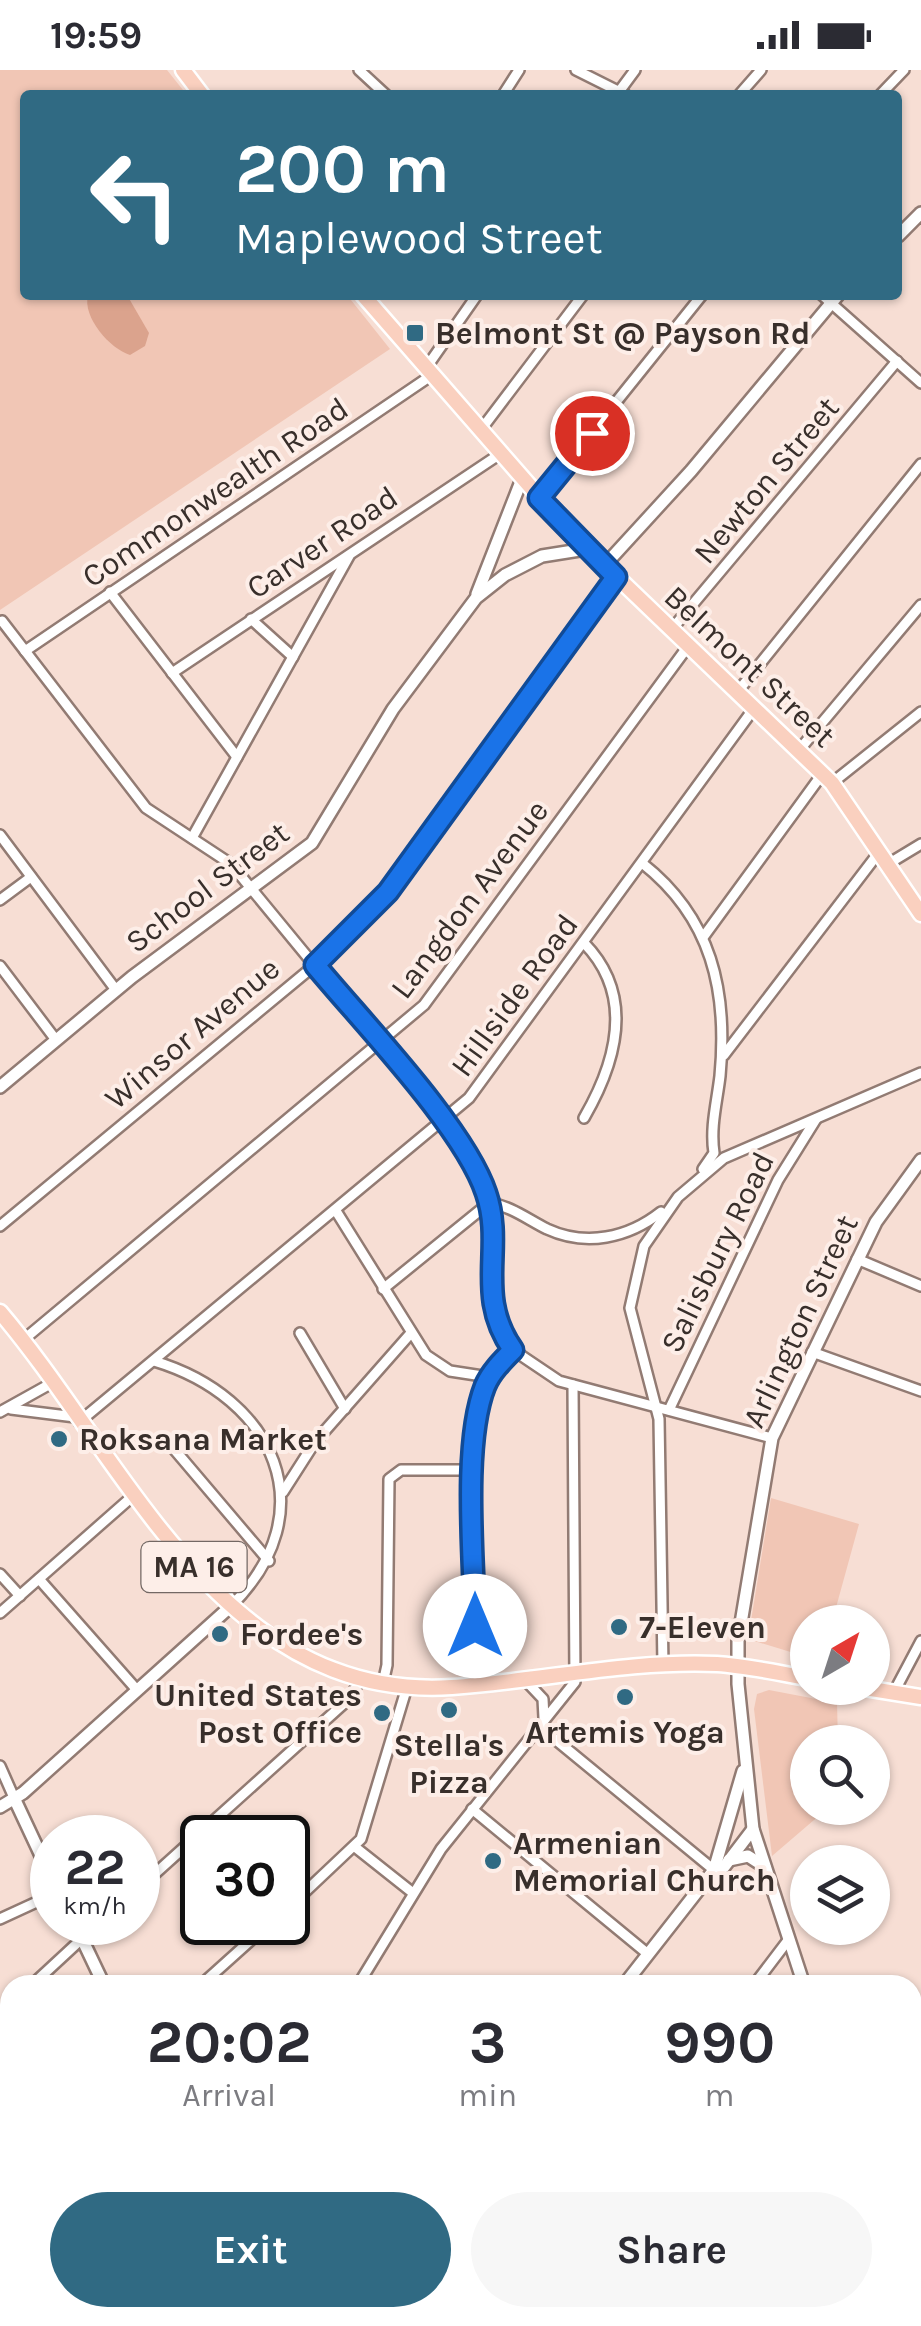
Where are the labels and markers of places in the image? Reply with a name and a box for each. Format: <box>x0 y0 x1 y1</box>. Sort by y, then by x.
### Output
place label: Belmont St @ Payson Rd <box>435 315 810 352</box>
marker: Belmont St @ Payson Rd <box>404 322 426 344</box>
pin <box>550 391 635 476</box>
place label: Roksana Market <box>79 1421 327 1458</box>
marker: Roksana Market <box>48 1428 70 1450</box>
place label: 7-Eleven <box>639 1609 766 1646</box>
place label: Fordee's <box>240 1616 363 1653</box>
marker: 7-Eleven <box>608 1616 630 1638</box>
marker: Fordee's <box>209 1623 231 1645</box>
place label: United States Post Office <box>154 1677 362 1751</box>
marker: Artemis Yoga <box>614 1686 636 1708</box>
marker: Stella's Pizza <box>438 1699 460 1721</box>
marker: United States Post Office <box>371 1702 393 1724</box>
place label: Artemis Yoga <box>525 1714 725 1751</box>
place label: Stella's Pizza <box>394 1727 504 1801</box>
place label: Armenian Memorial Church <box>513 1825 776 1899</box>
marker: Armenian Memorial Church <box>482 1850 504 1872</box>

